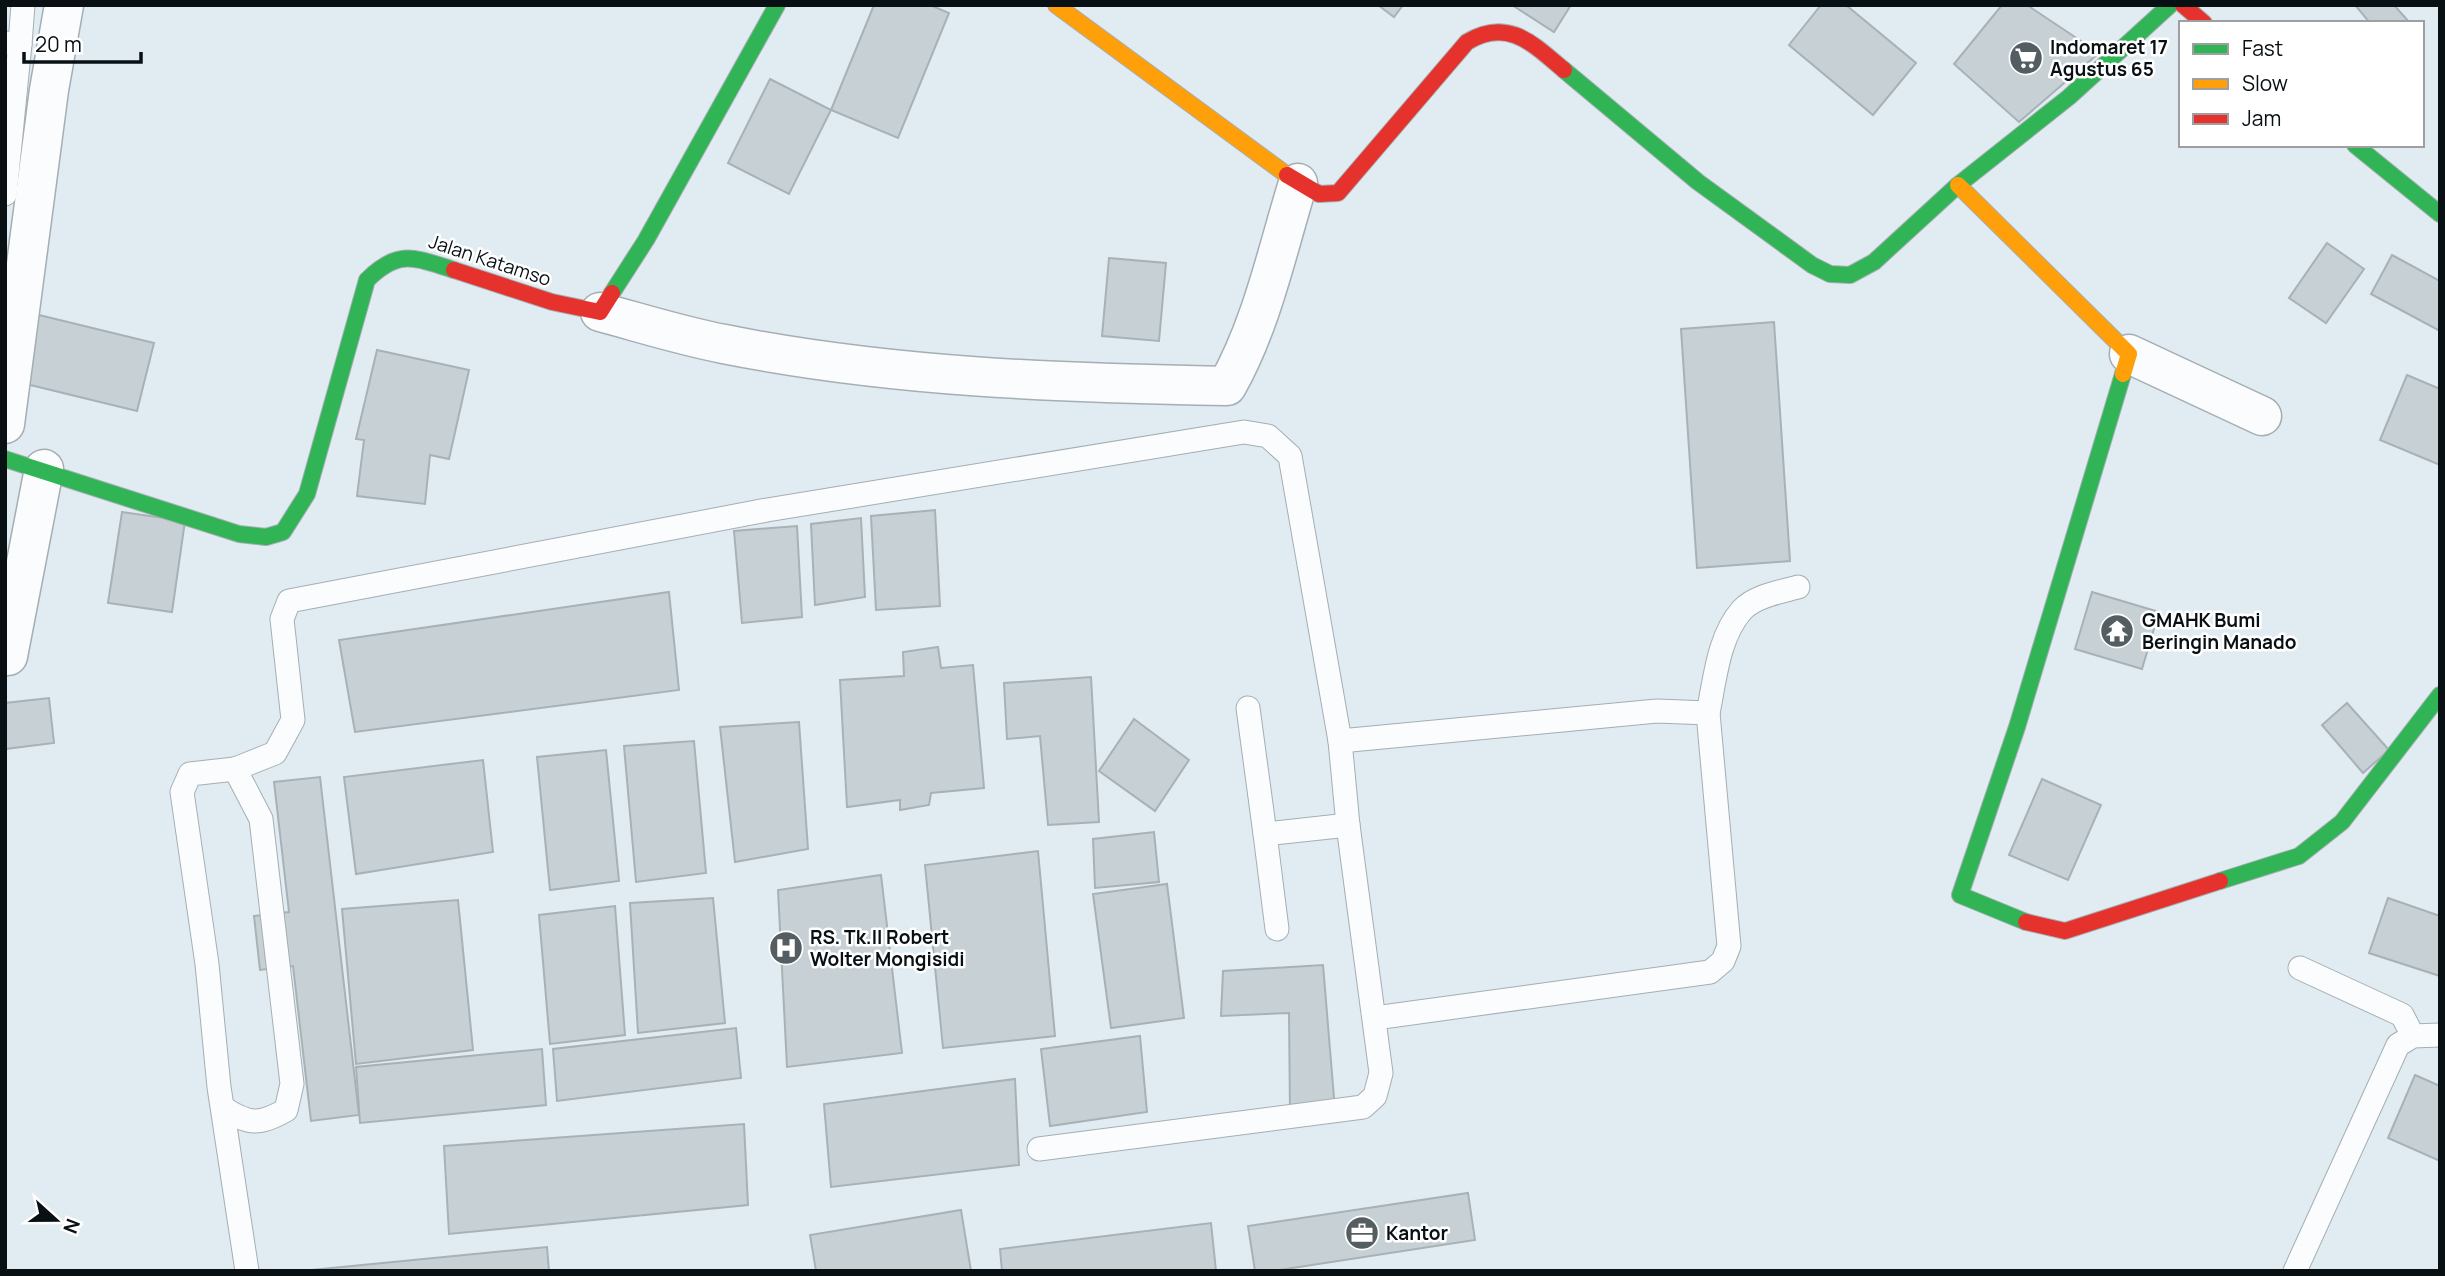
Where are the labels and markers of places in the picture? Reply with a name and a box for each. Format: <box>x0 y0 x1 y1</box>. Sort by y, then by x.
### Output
place label: Indomaret 17 Agustus 65 <box>2050 34 2168 82</box>
supermarket icon: Indomaret 17 Agustus 65 <box>2007 39 2045 77</box>
place label: GMAHK Bumi Beringin Manado <box>2142 607 2296 655</box>
temple icon: GMAHK Bumi Beringin Manado <box>2098 612 2136 650</box>
place label: RS. Tk.II Robert Wolter Mongisidi <box>810 924 965 972</box>
hospital icon: RS. Tk.II Robert Wolter Mongisidi <box>767 929 805 967</box>
office icon: Kantor <box>1343 1214 1381 1252</box>
place label: Kantor <box>1386 1220 1449 1246</box>

